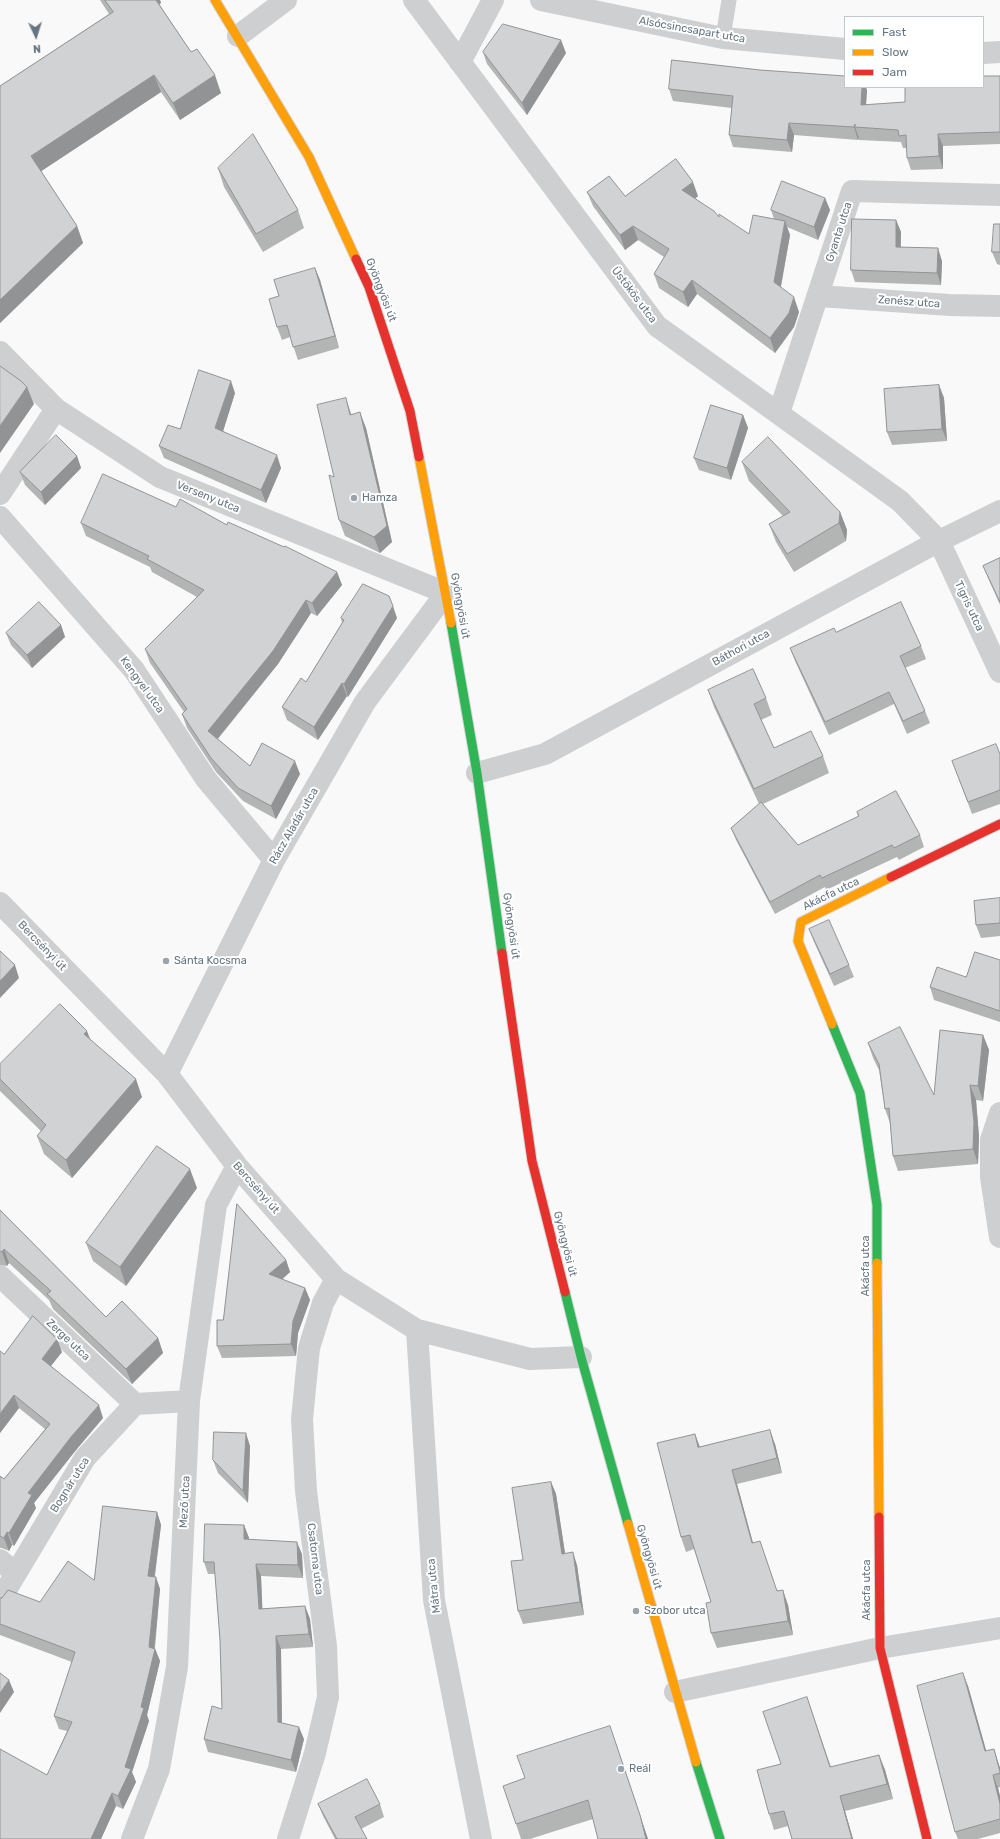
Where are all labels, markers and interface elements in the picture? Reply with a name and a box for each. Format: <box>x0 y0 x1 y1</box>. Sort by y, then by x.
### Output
street label: Alsócsincsapart utca <box>638 14 746 46</box>
north arrow <box>16 16 56 56</box>
legend <box>844 16 984 88</box>
text: Fast <box>882 25 906 39</box>
text: N <box>32 42 41 55</box>
text: Slow <box>882 45 909 59</box>
text: Jam <box>882 65 907 79</box>
street label: Gyanta utca <box>823 200 855 264</box>
street label: Gyöngyösi út <box>363 256 399 324</box>
street label: Üstökös utca <box>609 264 659 326</box>
street label: Zenész utca <box>877 293 941 311</box>
street label: Verseny utca <box>174 478 242 516</box>
place label: Hamza <box>362 491 397 505</box>
marker: Hamza <box>349 493 359 503</box>
street label: Gyöngyösi út <box>448 572 472 640</box>
street label: Tigris utca <box>952 579 986 633</box>
street label: Báthori utca <box>710 627 772 669</box>
street label: Kengyel utca <box>117 654 167 716</box>
street label: Rácz Aladár utca <box>267 785 321 867</box>
street label: Akácfa utca <box>801 875 861 913</box>
street label: Gyöngyösi út <box>500 892 522 960</box>
street label: Bercsényi út <box>15 918 69 974</box>
place label: Sánta Kocsma <box>174 954 247 968</box>
marker: Sánta Kocsma <box>161 956 171 966</box>
street label: Bercsényi út <box>230 1159 282 1217</box>
street label: Gyöngyösi út <box>550 1210 580 1278</box>
street label: Akácfa utca <box>859 1235 873 1297</box>
street label: Zerge utca <box>43 1316 93 1364</box>
street label: Bognár utca <box>48 1455 92 1515</box>
street label: Mező utca <box>177 1475 193 1529</box>
street label: Csatorna utca <box>304 1522 326 1596</box>
street label: Gyöngyösi út <box>633 1523 665 1591</box>
street label: Mátra utca <box>425 1558 443 1614</box>
street label: Akácfa utca <box>860 1559 874 1621</box>
place label: Szobor utca <box>644 1604 705 1618</box>
marker: Szobor utca <box>631 1606 641 1616</box>
place label: Reál <box>629 1762 651 1776</box>
marker: Reál <box>616 1764 626 1774</box>

